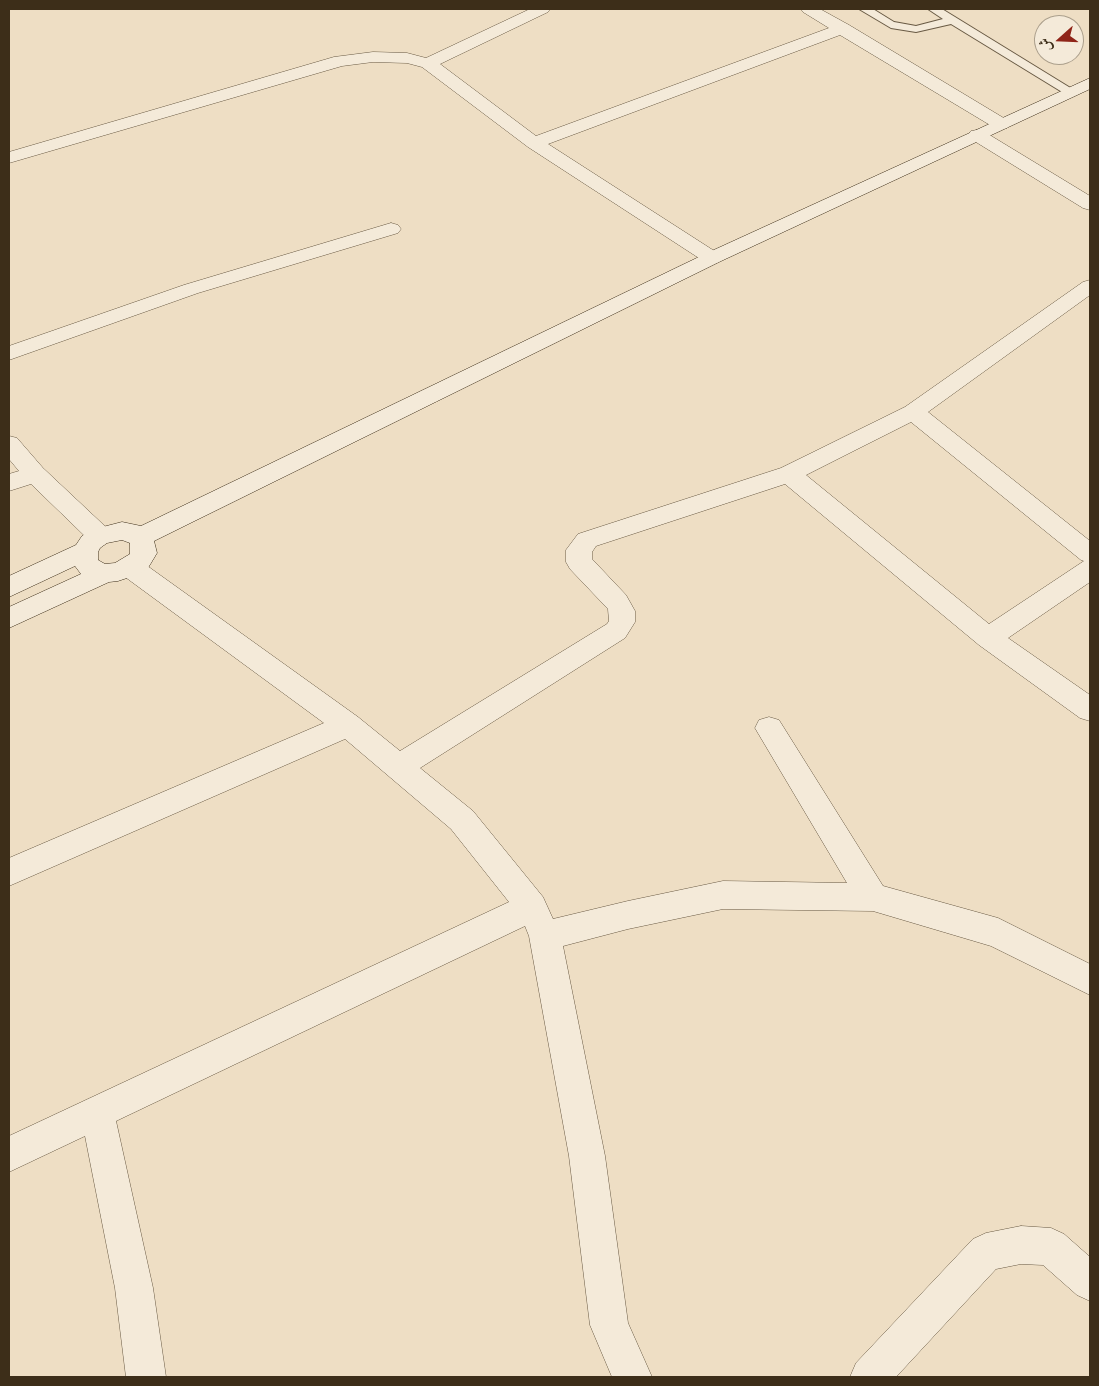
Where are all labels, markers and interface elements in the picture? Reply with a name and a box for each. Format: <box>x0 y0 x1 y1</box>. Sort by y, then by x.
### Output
north arrow <box>1034 15 1084 65</box>
text: ش <box>1035 35 1057 54</box>

